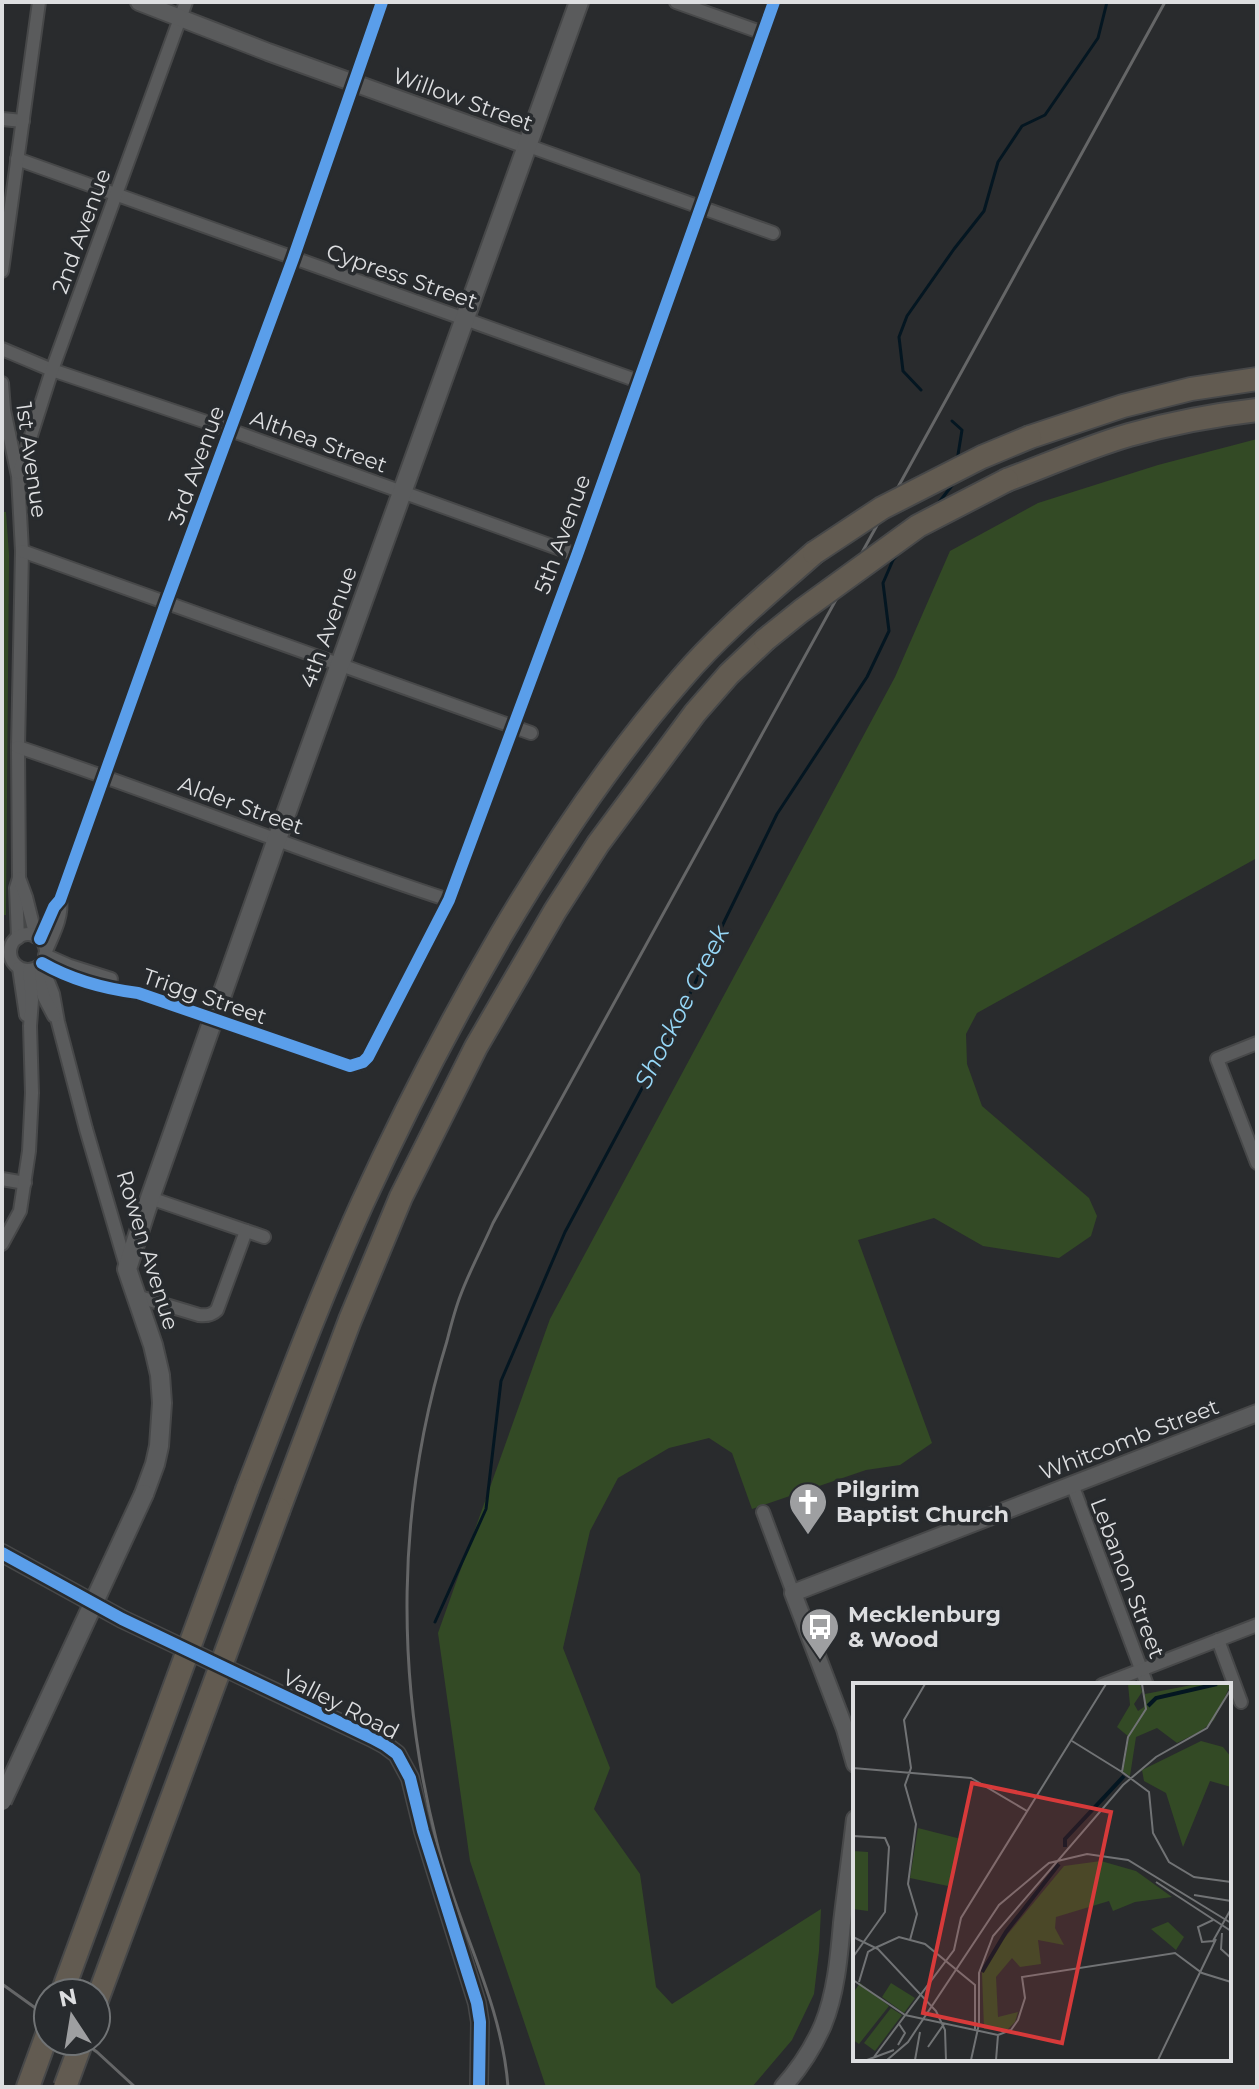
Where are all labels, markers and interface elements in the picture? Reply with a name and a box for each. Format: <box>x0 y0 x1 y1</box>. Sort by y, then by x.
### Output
street label: Willow Street <box>389 62 537 137</box>
street label: 2nd Avenue <box>46 165 117 297</box>
street label: Cypress Street <box>323 238 481 315</box>
street label: 1st Avenue <box>10 401 53 520</box>
street label: 3rd Avenue <box>162 402 230 528</box>
street label: Althea Street <box>247 404 391 479</box>
street label: 5th Avenue <box>528 471 597 598</box>
street label: 4th Avenue <box>294 563 363 692</box>
street label: Alder Street <box>175 770 307 841</box>
water label: Shockoe Creek <box>628 919 736 1093</box>
street label: Trigg Street <box>139 963 270 1030</box>
street label: Rowen Avenue <box>110 1167 185 1333</box>
street label: Whitcomb Street <box>1036 1393 1223 1486</box>
place label: Pilgrim Baptist Church <box>836 1476 1009 1528</box>
church icon: Pilgrim Baptist Church <box>787 1481 829 1536</box>
street label: Lebanon Street <box>1085 1494 1171 1662</box>
place label: Mecklenburg & Wood <box>848 1601 1001 1653</box>
bus stop icon: Mecklenburg & Wood <box>799 1606 841 1661</box>
street label: Valley Road <box>278 1664 404 1745</box>
inset map <box>853 1683 1231 2061</box>
north arrow <box>32 1977 112 2057</box>
text: N <box>56 1983 79 2013</box>

